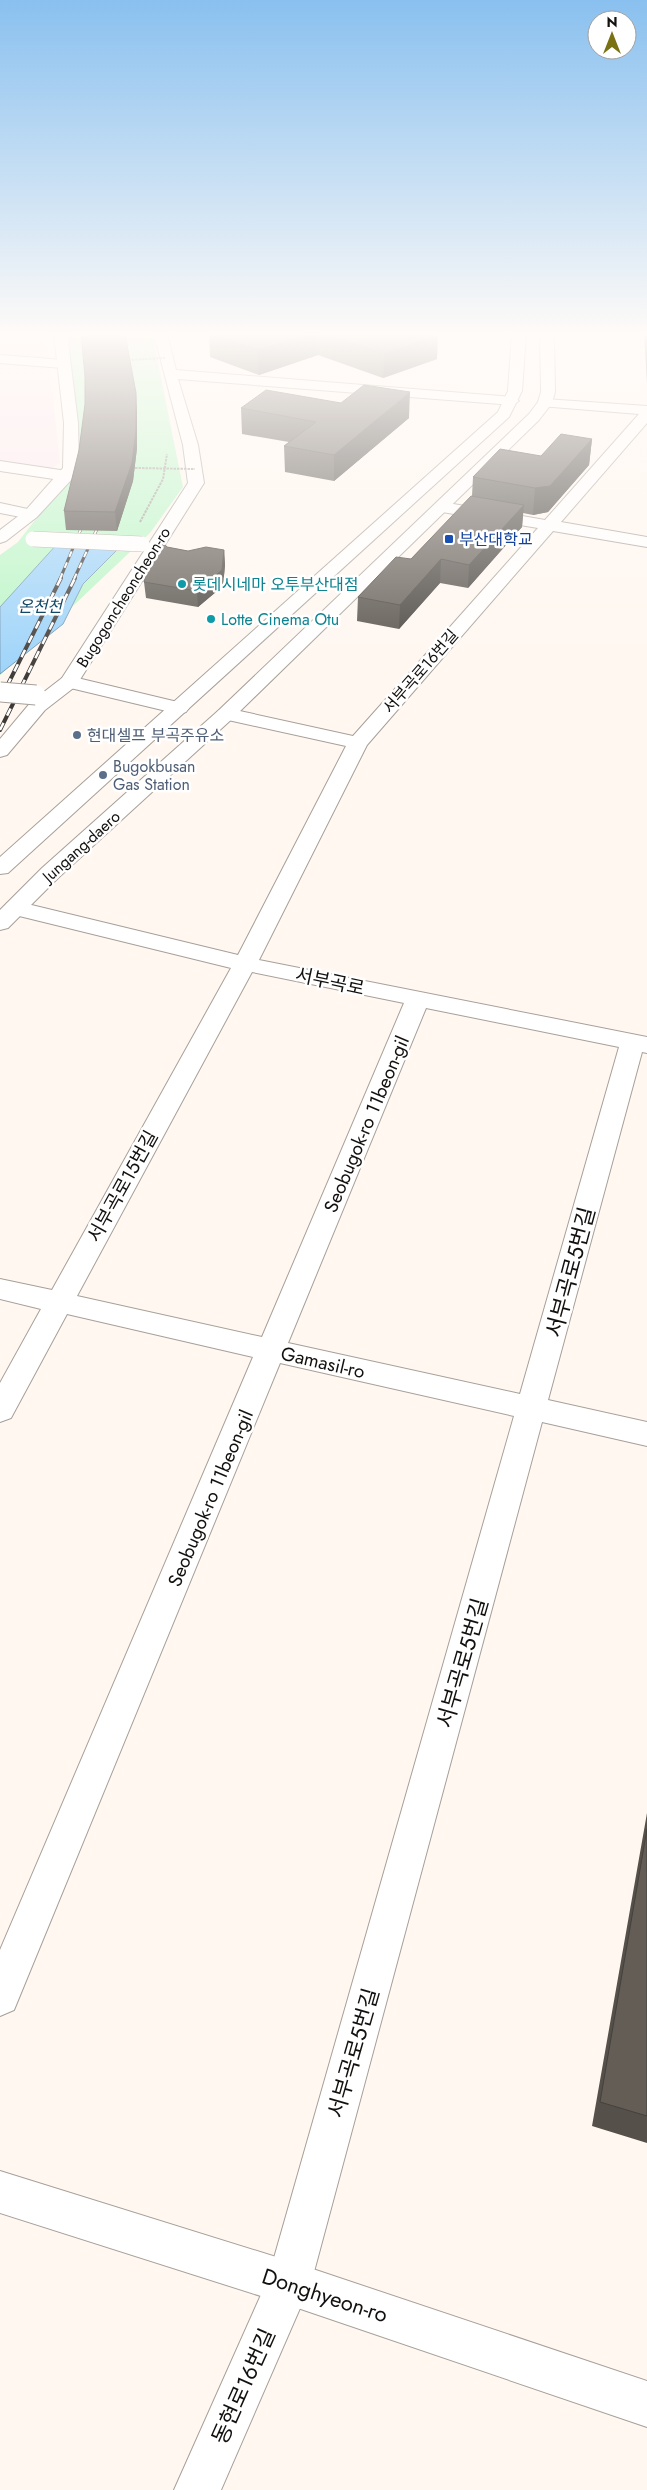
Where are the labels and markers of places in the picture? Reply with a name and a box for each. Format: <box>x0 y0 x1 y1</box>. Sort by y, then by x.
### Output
place label: 부산대학교 <box>459 528 533 551</box>
marker: 부산대학교 <box>443 533 455 545</box>
place label: 롯데시네마 오투부산대점 <box>192 573 359 596</box>
marker: 롯데시네마 오투부산대점 <box>176 578 188 590</box>
place label: Lotte Cinema Otu <box>221 608 339 631</box>
marker: Lotte Cinema Otu <box>205 613 217 625</box>
place label: 현대셀프 부곡주유소 <box>87 724 224 747</box>
marker: 현대셀프 부곡주유소 <box>71 729 83 741</box>
place label: Bugokbusan Gas Station <box>113 755 195 796</box>
marker: Bugokbusan Gas Station <box>97 769 109 781</box>

